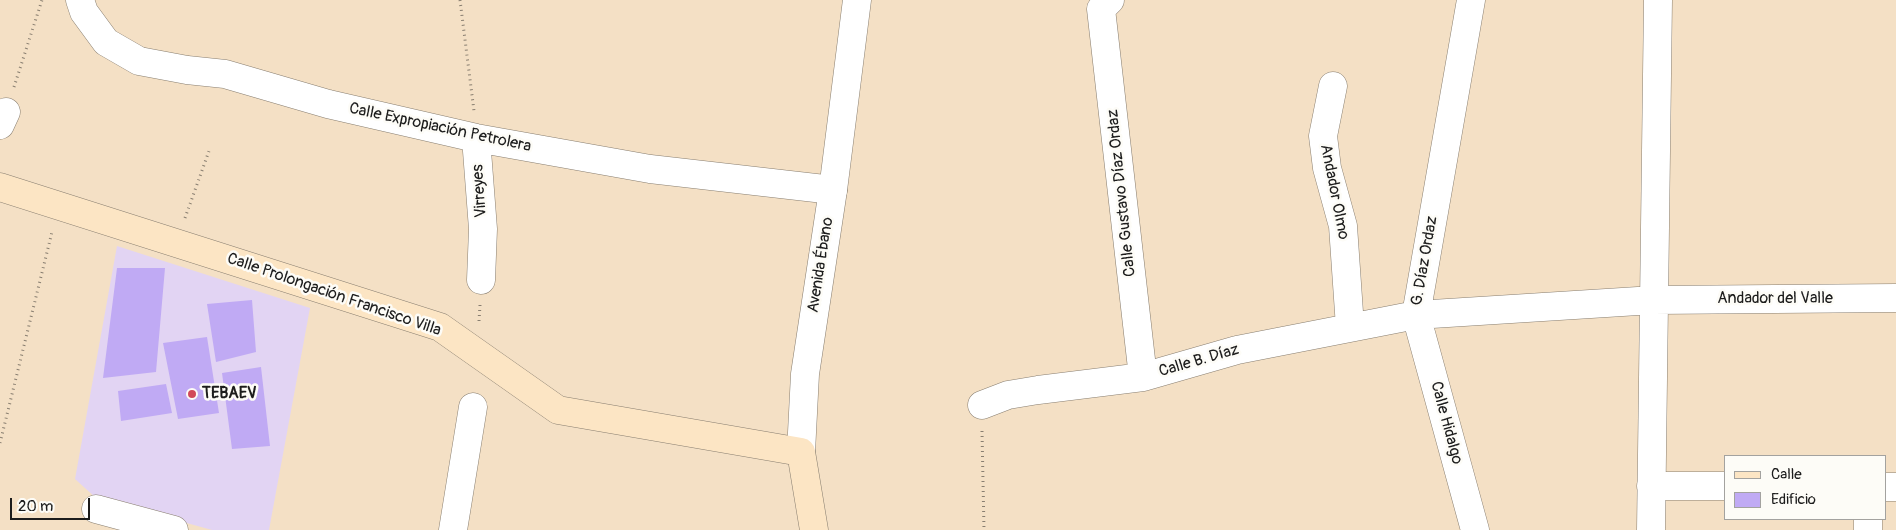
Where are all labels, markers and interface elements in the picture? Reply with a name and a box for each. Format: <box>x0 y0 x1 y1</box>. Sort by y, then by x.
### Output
street label: Calle Expropiación Petrolera <box>347 99 533 157</box>
street label: Calle Gustavo Díaz Ordaz <box>1104 108 1140 278</box>
street label: Andador Olmo <box>1315 143 1353 241</box>
street label: Virreyes <box>469 164 491 218</box>
street label: G. Díaz Ordaz <box>1408 215 1442 307</box>
street label: Avenida Ébano <box>804 216 838 314</box>
street label: Calle Prolongación Francisco Villa <box>225 249 443 341</box>
street label: Andador del Valle <box>1717 289 1833 309</box>
street label: Calle B. Díaz <box>1157 340 1241 382</box>
street label: Calle Hidalgo <box>1426 379 1466 467</box>
place label: TEBAEV <box>202 384 257 404</box>
marker: TEBAEV <box>186 388 198 400</box>
legend <box>1724 455 1886 520</box>
text: Calle <box>1771 465 1802 484</box>
scale bar <box>12 488 92 520</box>
text: Edificio <box>1771 490 1816 509</box>
text: 20 m <box>18 497 53 516</box>

